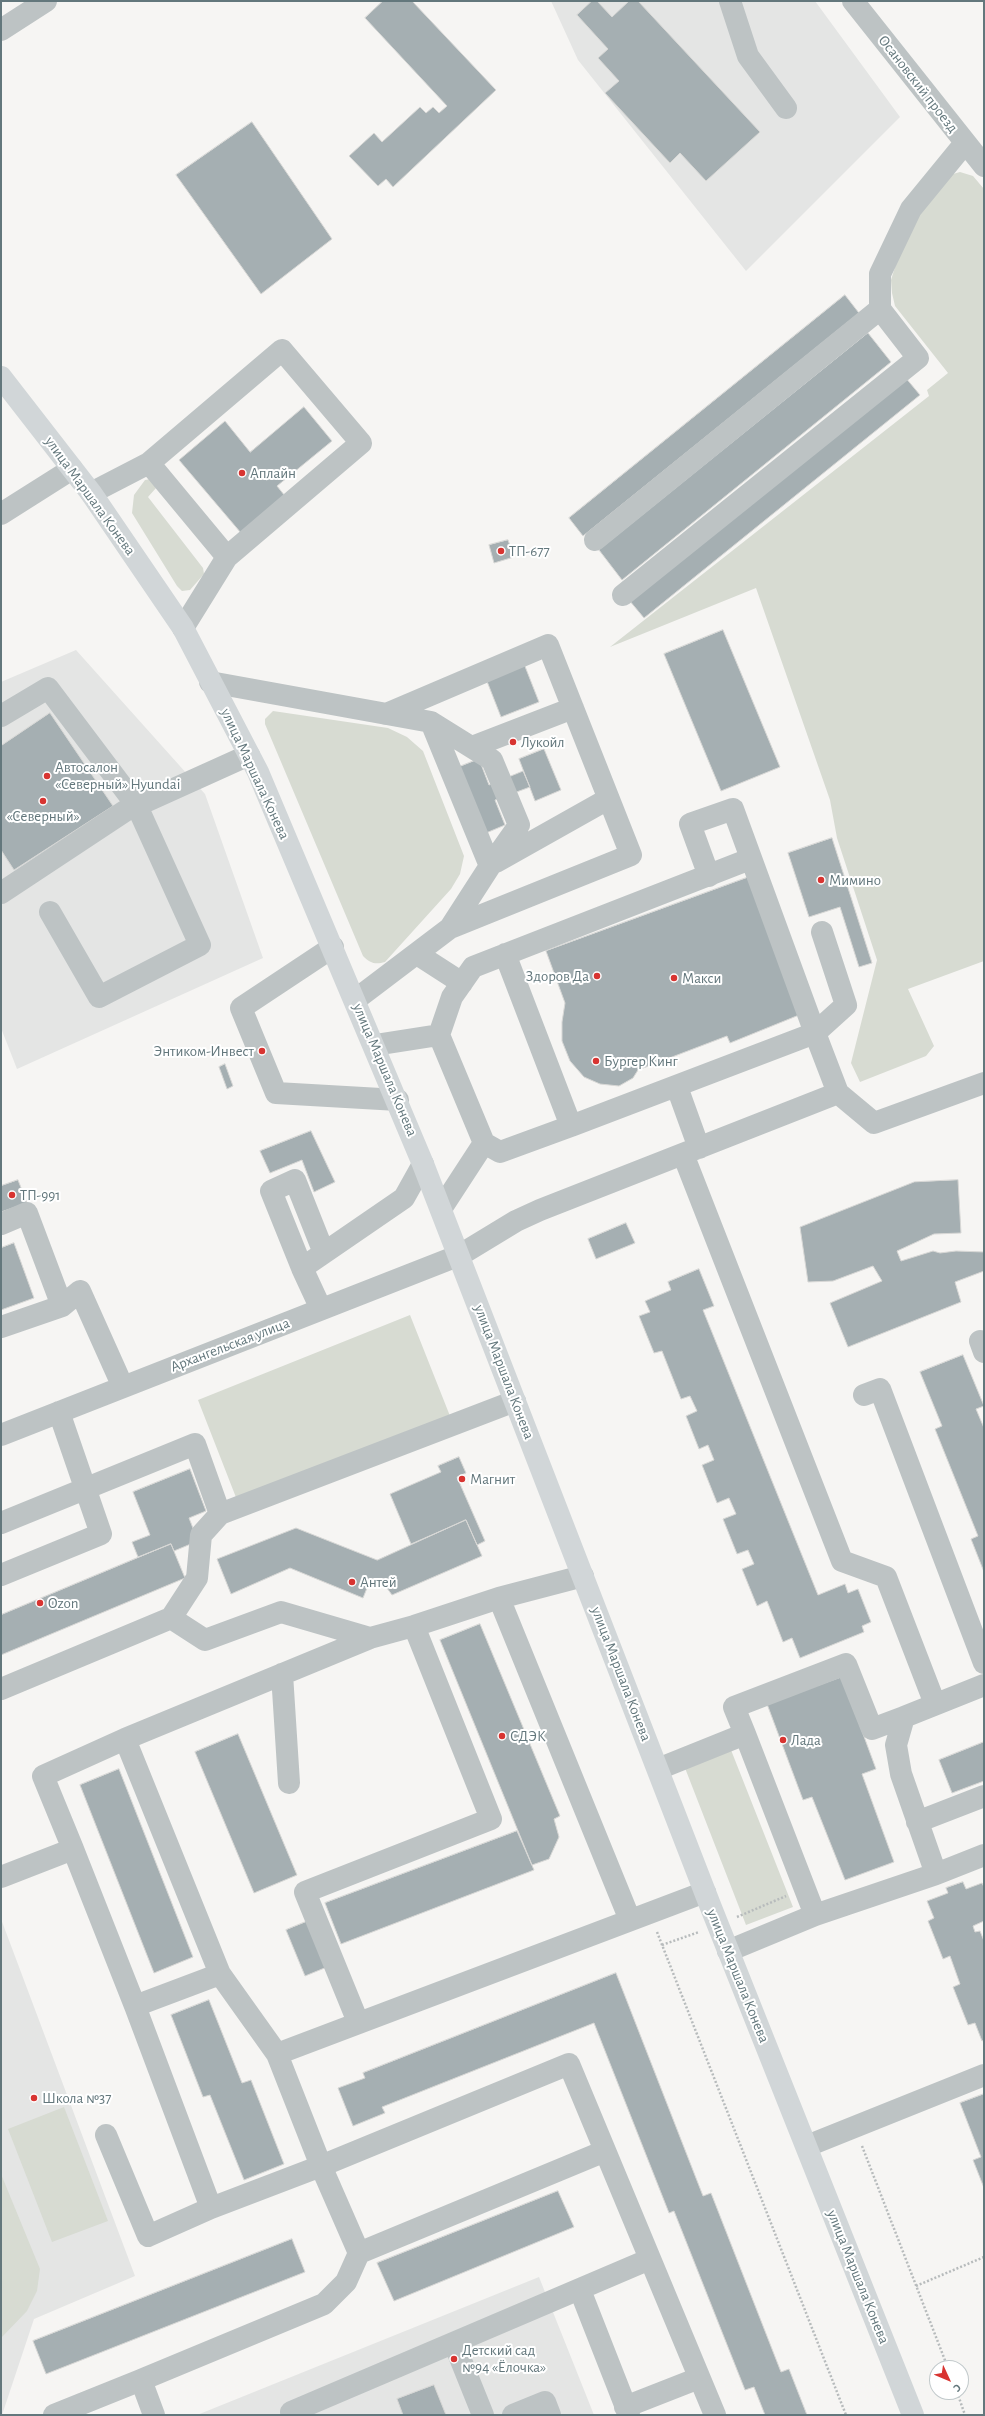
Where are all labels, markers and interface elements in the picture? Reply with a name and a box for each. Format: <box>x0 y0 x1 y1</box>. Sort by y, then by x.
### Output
street label: Осановский проезд <box>874 32 962 136</box>
street label: улица Маршала Конева <box>41 433 139 559</box>
place label: Аплайн <box>250 464 296 482</box>
marker: Аплайн <box>237 468 247 478</box>
place label: ТП-677 <box>509 542 550 560</box>
marker: ТП-677 <box>496 546 506 556</box>
street label: улица Маршала Конева <box>217 706 293 842</box>
place label: Лукойл <box>521 733 565 751</box>
marker: Лукойл <box>508 737 518 747</box>
place label: Автосалон «Северный» Hyundai <box>55 758 180 793</box>
marker: Автосалон «Северный» Hyundai <box>42 771 52 781</box>
marker: «Северный» <box>38 796 48 806</box>
place label: «Северный» <box>6 807 80 825</box>
place label: Мимино <box>829 871 881 889</box>
marker: Мимино <box>816 875 826 885</box>
place label: Здоров Да <box>526 967 589 985</box>
place label: Макси <box>682 969 721 987</box>
marker: Здоров Да <box>592 971 602 981</box>
marker: Макси <box>669 973 679 983</box>
street label: улица Маршала Конева <box>349 1001 421 1139</box>
place label: Энтиком-Инвест <box>153 1042 254 1060</box>
marker: Энтиком-Инвест <box>257 1046 267 1056</box>
place label: Бургер Кинг <box>604 1052 678 1070</box>
marker: Бургер Кинг <box>591 1056 601 1066</box>
place label: ТП-991 <box>20 1186 60 1204</box>
marker: ТП-991 <box>7 1190 17 1200</box>
street label: улица Маршала Конева <box>470 1302 538 1442</box>
street label: Архангельская улица <box>168 1314 292 1376</box>
place label: Магнит <box>470 1470 515 1488</box>
marker: Магнит <box>457 1474 467 1484</box>
place label: Антей <box>360 1573 397 1591</box>
marker: Антей <box>347 1577 357 1587</box>
place label: Ozon <box>48 1594 78 1612</box>
marker: Ozon <box>35 1598 45 1608</box>
street label: улица Маршала Конева <box>587 1604 655 1744</box>
place label: СДЭК <box>510 1727 546 1745</box>
marker: СДЭК <box>497 1731 507 1741</box>
place label: Лада <box>791 1731 821 1749</box>
marker: Лада <box>778 1735 788 1745</box>
street label: улица Маршала Конева <box>703 1906 773 2046</box>
place label: Школа №37 <box>42 2089 111 2107</box>
marker: Школа №37 <box>29 2093 39 2103</box>
street label: улица Маршала Конева <box>823 2207 893 2347</box>
place label: Детский сад №94 «Ёлочка» <box>462 2341 546 2376</box>
marker: Детский сад №94 «Ёлочка» <box>449 2354 459 2364</box>
north arrow <box>929 2360 969 2400</box>
text: С <box>951 2382 963 2394</box>

